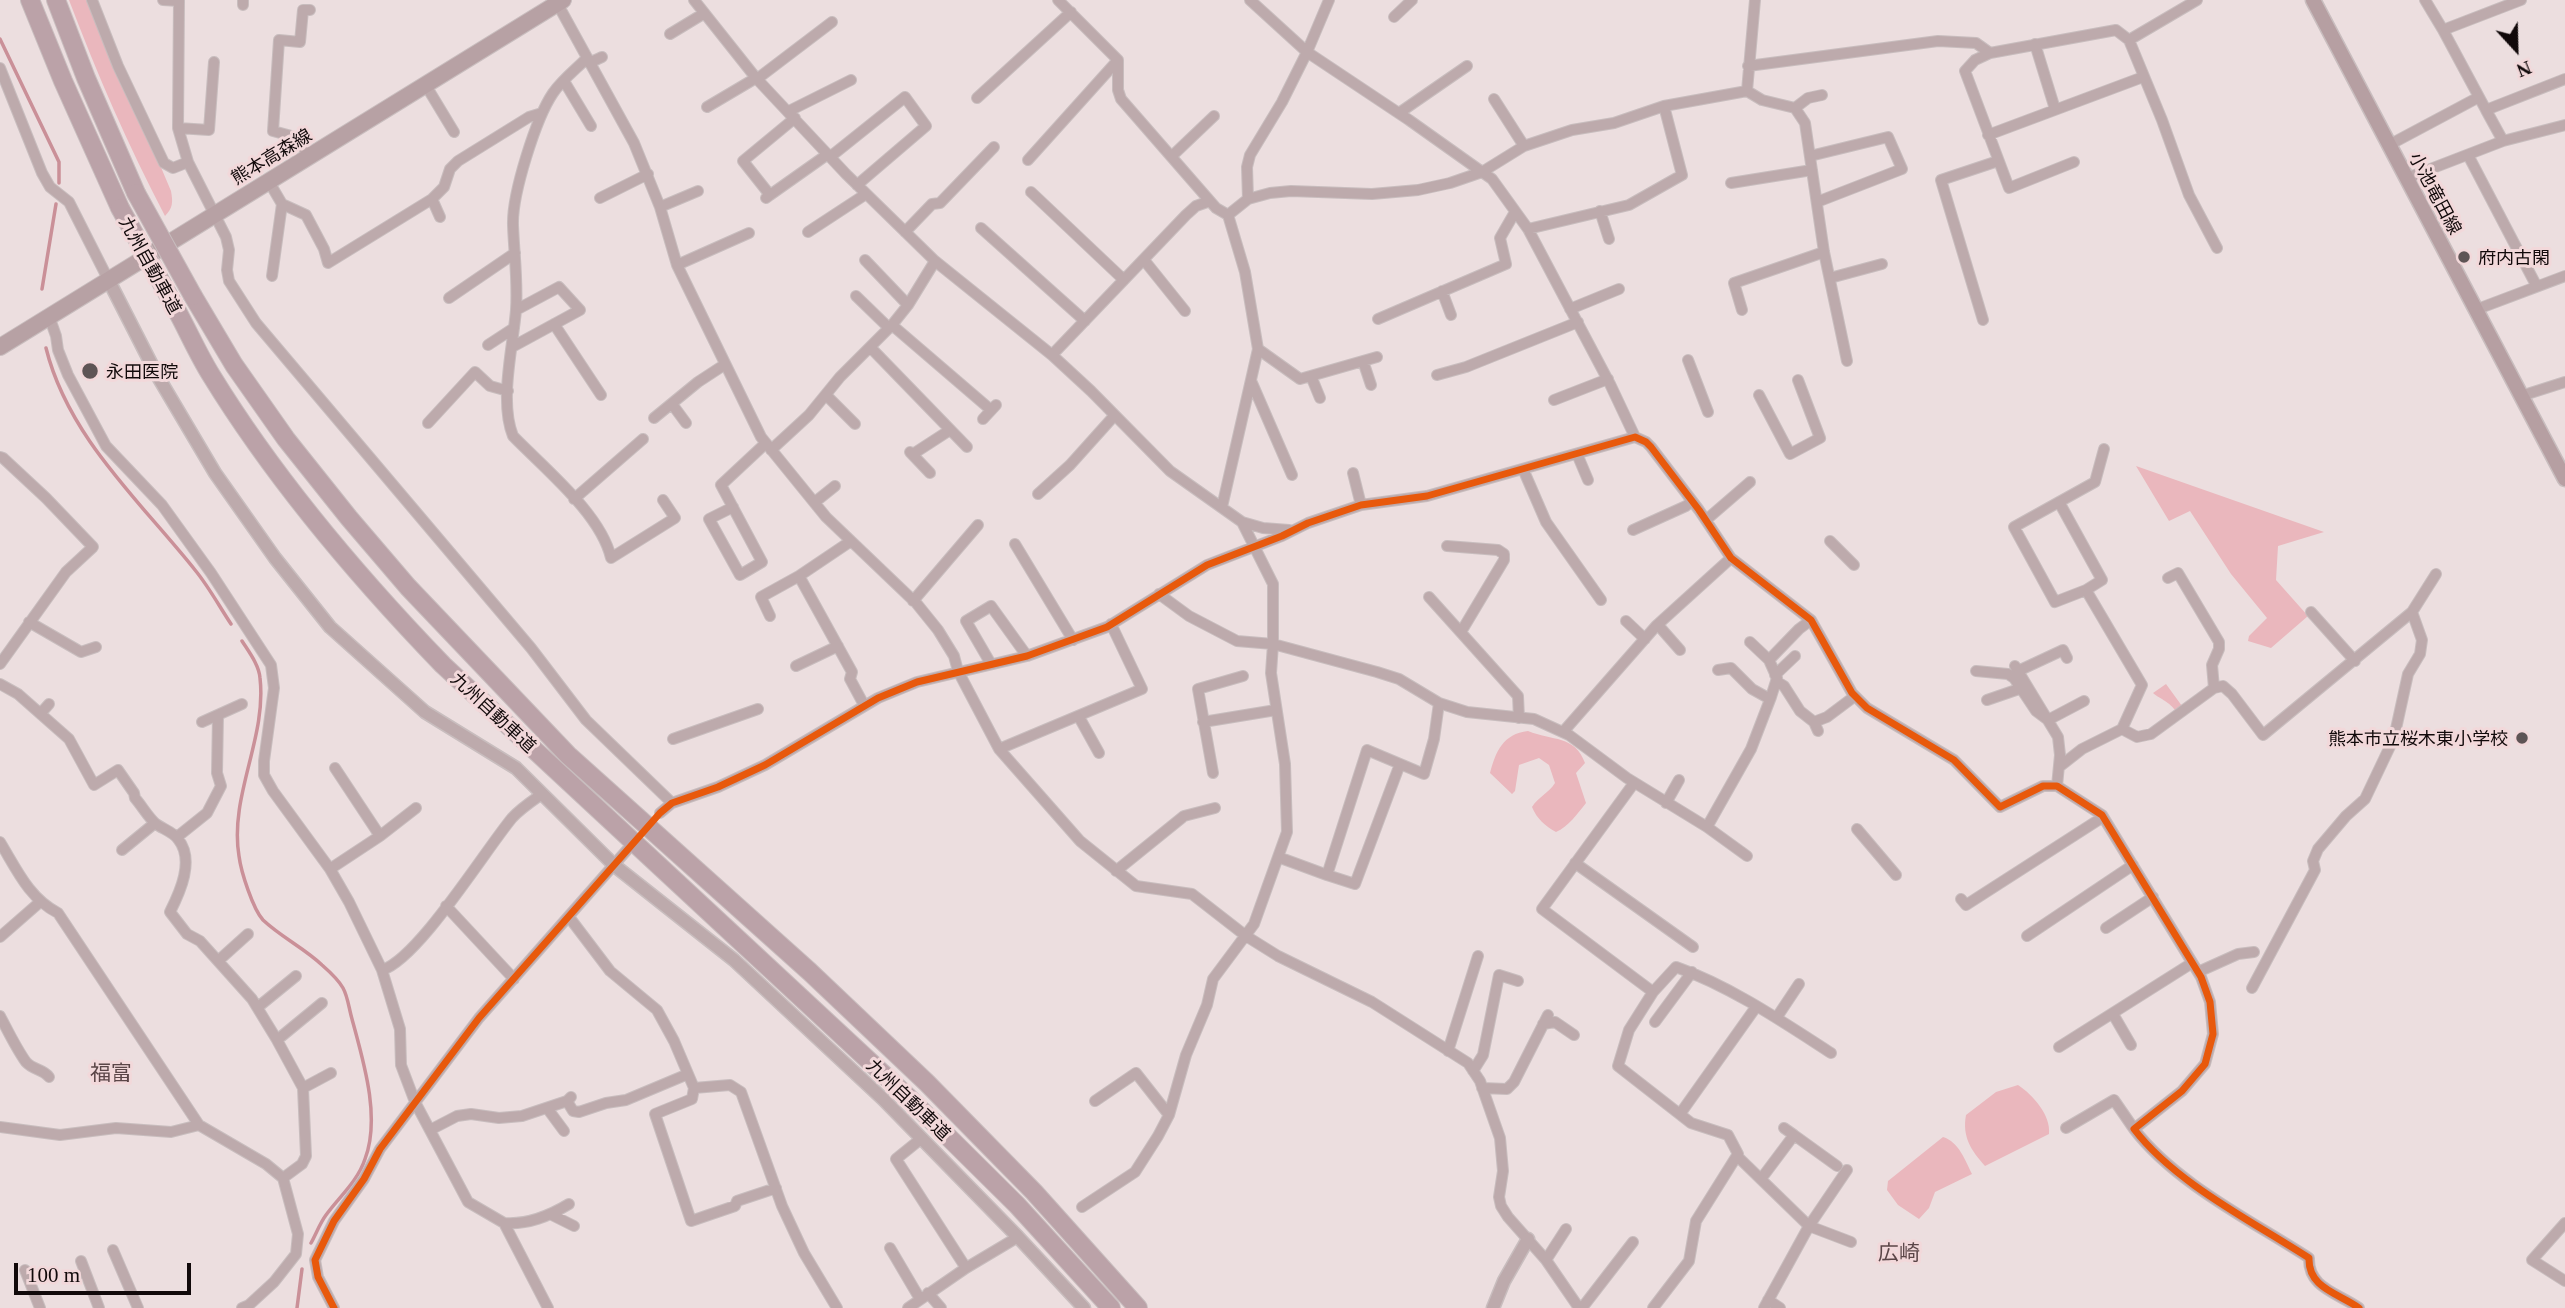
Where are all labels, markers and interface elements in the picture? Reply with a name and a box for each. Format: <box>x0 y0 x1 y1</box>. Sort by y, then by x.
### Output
north arrow <box>2481 14 2551 84</box>
text: N <box>2514 57 2534 81</box>
street label: 熊本高森線 <box>227 124 315 188</box>
street label: 小池竜田線 <box>2405 148 2467 238</box>
street label: 九州自動車道 <box>115 213 187 317</box>
place label: 府内古閑 <box>2478 246 2550 268</box>
marker: 府内古閑 <box>2456 249 2472 265</box>
place label: 永田医院 <box>106 360 178 382</box>
marker: 永田医院 <box>80 361 100 381</box>
street label: 九州自動車道 <box>447 667 541 757</box>
place label: 熊本市立桜木東小学校 <box>2328 727 2508 749</box>
marker: 熊本市立桜木東小学校 <box>2514 730 2530 746</box>
street label: 九州自動車道 <box>863 1054 955 1144</box>
district label: 福富 <box>90 1059 132 1085</box>
district label: 広崎 <box>1878 1239 1920 1265</box>
scale bar <box>18 1248 194 1292</box>
text: 100 m <box>27 1263 80 1287</box>

